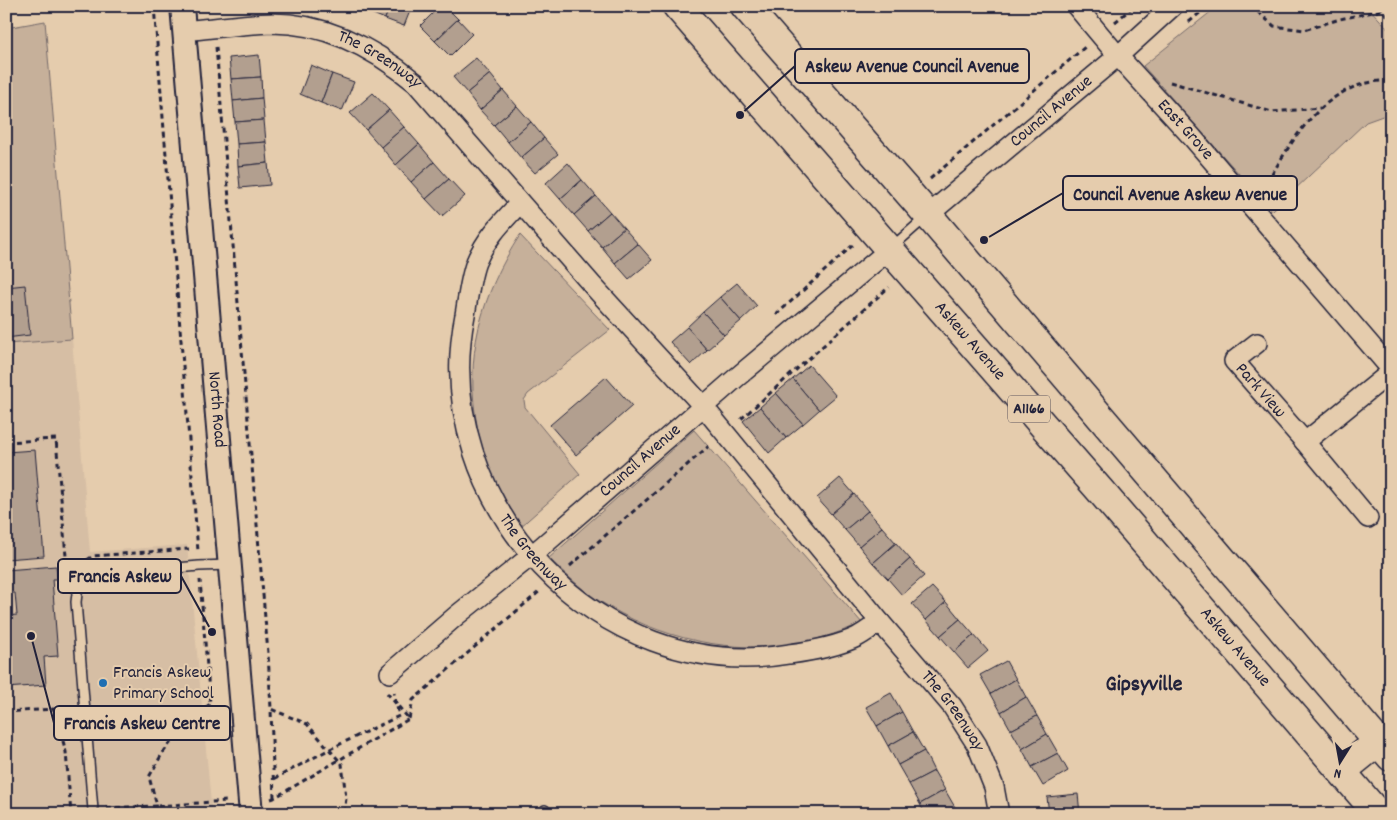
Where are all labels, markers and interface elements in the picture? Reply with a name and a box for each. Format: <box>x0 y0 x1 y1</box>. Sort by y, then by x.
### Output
street label: The Greenway <box>334 24 428 95</box>
callout: Askew Avenue Council Avenue <box>795 49 1029 83</box>
text: Askew Avenue Council Avenue <box>805 55 1019 82</box>
street label: Council Avenue <box>1005 70 1098 154</box>
street label: East Grove <box>1151 94 1219 166</box>
callout: Council Avenue Askew Avenue <box>1063 176 1297 210</box>
text: Council Avenue Askew Avenue <box>1073 183 1287 210</box>
street label: Askew Avenue <box>928 296 1011 386</box>
street label: Park View <box>1229 358 1291 424</box>
street label: North Road <box>201 370 232 449</box>
road number: A1166 <box>1008 396 1050 422</box>
street label: Council Avenue <box>594 418 687 504</box>
street label: The Greenway <box>492 509 573 598</box>
callout: Francis Askew <box>58 559 181 593</box>
text: Francis Askew <box>68 565 172 592</box>
street label: Askew Avenue <box>1194 602 1276 693</box>
place label: Francis Askew Primary School <box>113 661 214 707</box>
street label: The Greenway <box>915 665 991 755</box>
district label: Gipsyville <box>1106 670 1183 701</box>
marker: Francis Askew Primary School <box>97 677 109 689</box>
callout: Francis Askew Centre <box>54 706 230 740</box>
text: Francis Askew Centre <box>64 712 220 739</box>
north arrow <box>1314 738 1364 788</box>
text: N <box>1333 762 1343 783</box>

